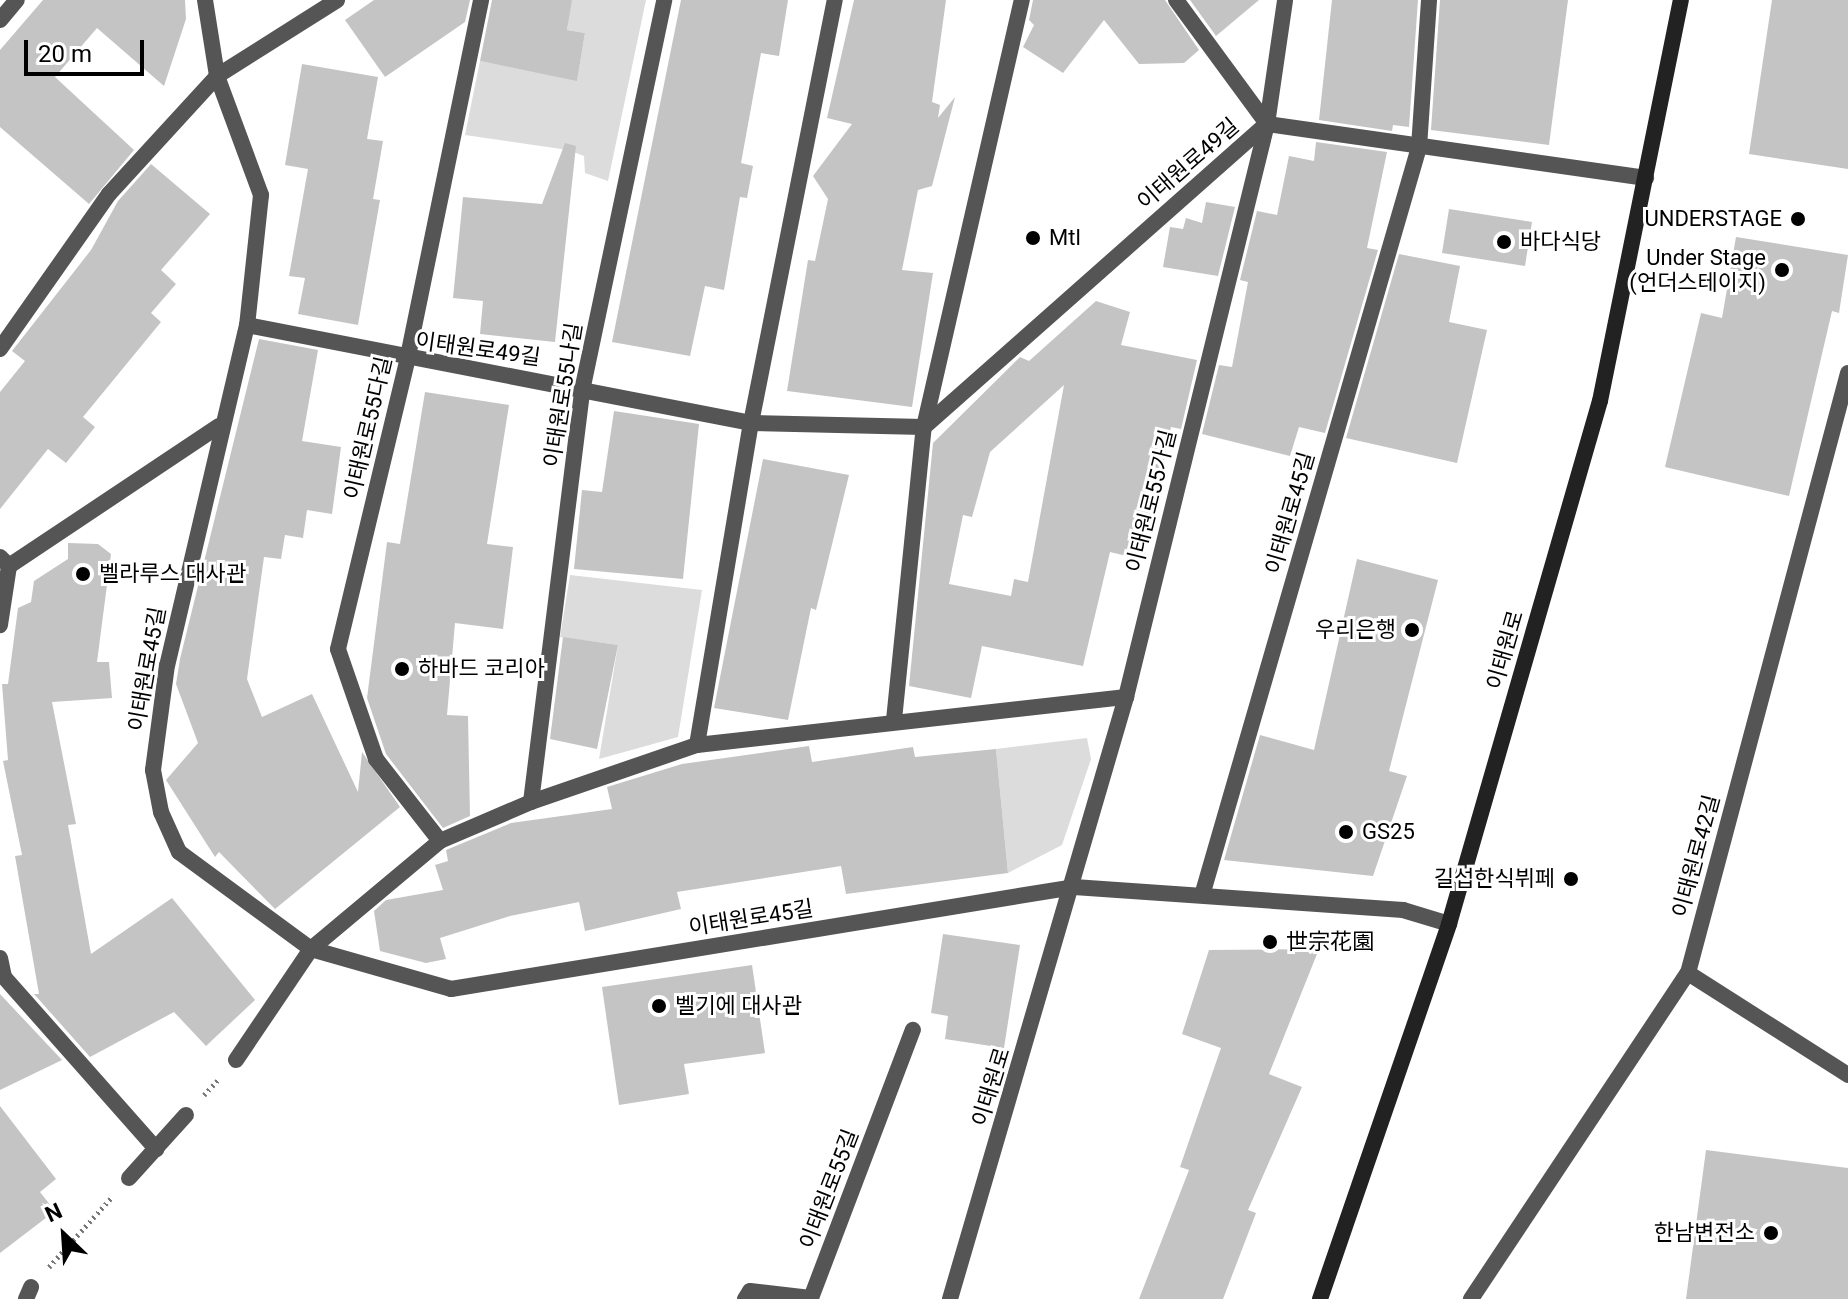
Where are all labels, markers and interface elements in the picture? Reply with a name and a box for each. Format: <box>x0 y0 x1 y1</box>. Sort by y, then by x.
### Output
scale bar <box>28 24 148 74</box>
text: 20 m <box>38 40 92 68</box>
street label: 이태원로49길 <box>1132 113 1244 215</box>
place label: UNDERSTAGE <box>1644 206 1782 232</box>
marker: UNDERSTAGE <box>1789 210 1807 228</box>
place label: Mtl <box>1049 225 1081 251</box>
marker: Mtl <box>1024 229 1042 247</box>
place label: 바다식당 <box>1520 229 1601 255</box>
marker: 바다식당 <box>1495 233 1513 251</box>
place label: Under Stage (언더스테이지) <box>1629 244 1766 296</box>
marker: Under Stage (언더스테이지) <box>1773 261 1791 279</box>
street label: 이태원로55나길 <box>539 321 587 469</box>
street label: 이태원로49길 <box>414 327 542 371</box>
street label: 이태원로55다길 <box>339 354 397 502</box>
street label: 이태원로55가길 <box>1121 427 1181 575</box>
street label: 이태원로45길 <box>1260 449 1320 577</box>
place label: 벨라루스 대사관 <box>99 561 246 587</box>
marker: 벨라루스 대사관 <box>74 565 92 583</box>
street label: 이태원로45길 <box>123 605 171 733</box>
street label: 이태원로 <box>1481 607 1529 693</box>
place label: 우리은행 <box>1315 617 1396 643</box>
marker: 우리은행 <box>1403 621 1421 639</box>
place label: 하바드 코리아 <box>418 656 545 682</box>
marker: 하바드 코리아 <box>393 660 411 678</box>
street label: 이태원로42길 <box>1667 792 1725 920</box>
place label: GS25 <box>1362 819 1415 845</box>
marker: GS25 <box>1337 823 1355 841</box>
place label: 길섭한식뷔페 <box>1434 866 1555 892</box>
marker: 길섭한식뷔페 <box>1562 870 1580 888</box>
street label: 이태원로45길 <box>687 895 815 941</box>
place label: 世宗花園 <box>1286 929 1374 955</box>
marker: 世宗花園 <box>1261 933 1279 951</box>
place label: 벨기에 대사관 <box>675 993 802 1019</box>
marker: 벨기에 대사관 <box>650 997 668 1015</box>
street label: 이태원로 <box>967 1044 1015 1130</box>
street label: 이태원로55길 <box>794 1125 864 1253</box>
north arrow <box>24 1195 104 1275</box>
text: N <box>41 1198 66 1227</box>
place label: 한남변전소 <box>1654 1220 1755 1246</box>
marker: 한남변전소 <box>1762 1224 1780 1242</box>

